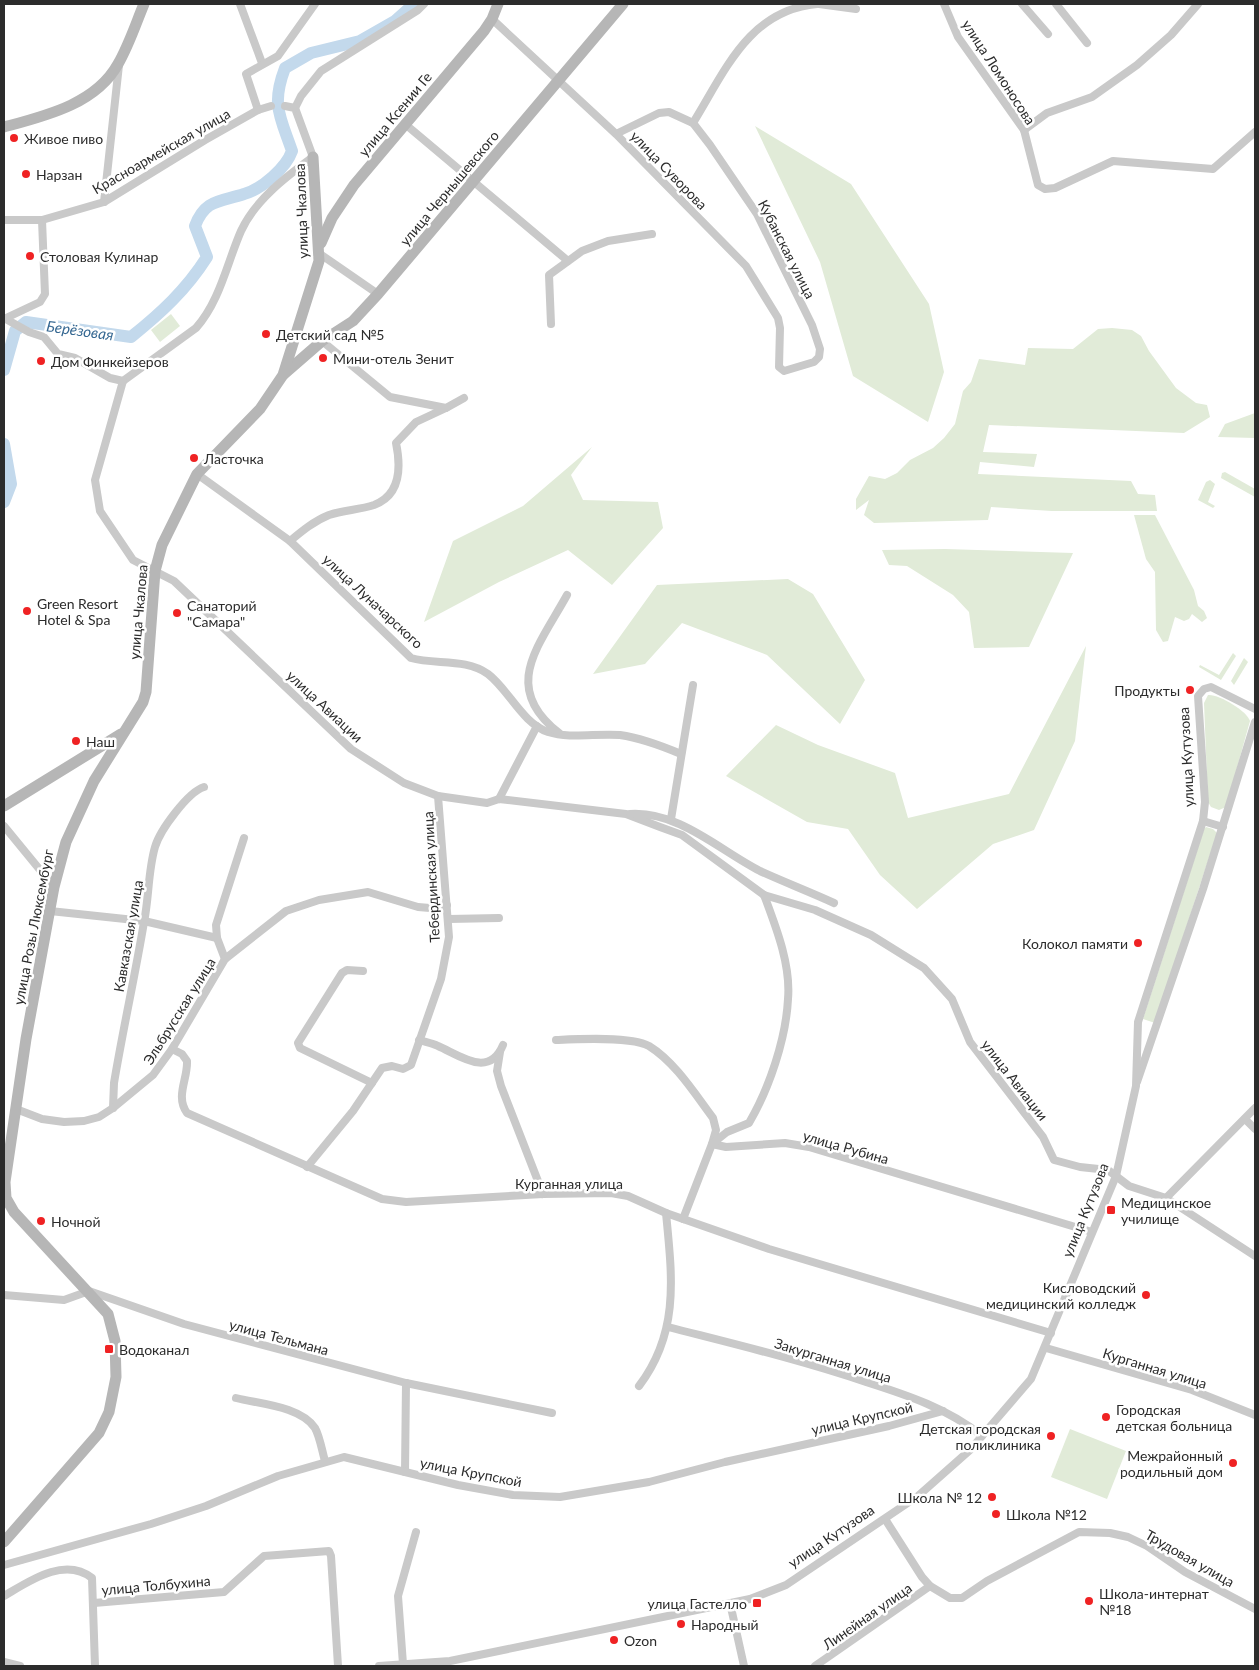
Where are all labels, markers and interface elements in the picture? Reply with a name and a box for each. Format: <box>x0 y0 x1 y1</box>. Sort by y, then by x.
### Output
street label: улица Ломоносова <box>959 16 1039 128</box>
street label: улица Ксении Ге <box>355 68 435 160</box>
street label: Красноармейская улица <box>89 105 233 197</box>
street label: улица Чернышевского <box>396 127 502 249</box>
street label: улица Суворова <box>627 127 711 213</box>
place label: Живое пиво <box>24 130 103 147</box>
marker: Живое пиво <box>8 132 20 144</box>
street label: улица Чкалова <box>291 163 311 259</box>
place label: Нарзан <box>36 166 82 183</box>
marker: Нарзан <box>20 168 32 180</box>
street label: Кубанская улица <box>755 197 819 301</box>
place label: Столовая Кулинар <box>40 248 158 265</box>
marker: Столовая Кулинар <box>24 250 36 262</box>
water label: Берёзовая <box>45 316 115 344</box>
place label: Детский сад №5 <box>276 326 385 343</box>
marker: Детский сад №5 <box>260 328 272 340</box>
place label: Мини-отель Зенит <box>333 350 454 367</box>
marker: Мини-отель Зенит <box>317 352 329 364</box>
place label: Дом Финкейзеров <box>51 353 169 370</box>
marker: Дом Финкейзеров <box>35 355 47 367</box>
place label: Ласточка <box>203 450 264 467</box>
marker: Ласточка <box>188 452 200 464</box>
street label: улица Луначарского <box>319 550 427 652</box>
street label: улица Чкалова <box>125 564 151 660</box>
place label: Green Resort Hotel & Spa <box>37 595 118 628</box>
place label: Санаторий "Самара" <box>187 597 257 630</box>
marker: Green Resort Hotel & Spa <box>21 605 33 617</box>
marker: Санаторий "Самара" <box>171 607 183 619</box>
street label: улица Авиации <box>283 666 367 746</box>
place label: Продукты <box>1114 682 1180 699</box>
marker: Продукты <box>1184 684 1196 696</box>
street label: улица Кутузова <box>1175 707 1197 807</box>
place label: Наш <box>86 733 115 750</box>
marker: Наш <box>70 735 82 747</box>
street label: Тебердинская улица <box>419 811 443 943</box>
street label: улица Розы Люксембург <box>10 848 56 1006</box>
street label: Кавказская улица <box>110 879 146 993</box>
place label: Колокол памяти <box>1022 935 1128 952</box>
marker: Колокол памяти <box>1132 937 1144 949</box>
street label: Эльбрусская улица <box>139 954 219 1068</box>
street label: улица Авиации <box>978 1036 1052 1124</box>
street label: улица Рубина <box>801 1127 891 1167</box>
street label: улица Кутузова <box>1058 1160 1112 1260</box>
street label: Курганная улица <box>515 1175 623 1192</box>
place label: Медицинское училище <box>1121 1194 1211 1227</box>
marker: Медицинское училище <box>1105 1204 1117 1216</box>
place label: Ночной <box>51 1213 101 1230</box>
marker: Ночной <box>35 1215 47 1227</box>
place label: Кисловодский медицинский колледж <box>986 1279 1136 1312</box>
marker: Кисловодский медицинский колледж <box>1140 1289 1152 1301</box>
street label: улица Тельмана <box>227 1316 331 1358</box>
street label: Закурганная улица <box>773 1334 894 1386</box>
place label: Водоканал <box>119 1341 189 1358</box>
marker: Водоканал <box>103 1343 115 1355</box>
street label: Курганная улица <box>1101 1344 1209 1392</box>
street label: улица Крупской <box>810 1398 914 1438</box>
place label: Городская детская больница <box>1116 1401 1232 1434</box>
marker: Городская детская больница <box>1100 1411 1112 1423</box>
place label: Детская городская поликлиника <box>920 1420 1041 1453</box>
marker: Детская городская поликлиника <box>1045 1430 1057 1442</box>
place label: Межрайонный родильный дом <box>1120 1447 1223 1480</box>
street label: улица Крупской <box>419 1454 523 1490</box>
marker: Межрайонный родильный дом <box>1227 1457 1239 1469</box>
place label: Школа № 12 <box>898 1489 982 1506</box>
marker: Школа № 12 <box>986 1491 998 1503</box>
street label: улица Кутузова <box>785 1501 877 1571</box>
place label: Школа №12 <box>1006 1506 1087 1523</box>
marker: Школа №12 <box>990 1508 1002 1520</box>
street label: Трудовая улица <box>1142 1526 1238 1590</box>
street label: улица Толбухина <box>101 1572 211 1598</box>
street label: Линейная улица <box>818 1579 915 1654</box>
place label: Школа-интернат №18 <box>1099 1585 1209 1618</box>
place label: улица Гастелло <box>648 1595 747 1612</box>
marker: Школа-интернат №18 <box>1083 1595 1095 1607</box>
marker: улица Гастелло <box>751 1597 763 1609</box>
place label: Народный <box>691 1616 759 1633</box>
marker: Народный <box>675 1618 687 1630</box>
place label: Ozon <box>624 1632 657 1649</box>
marker: Ozon <box>608 1634 620 1646</box>

